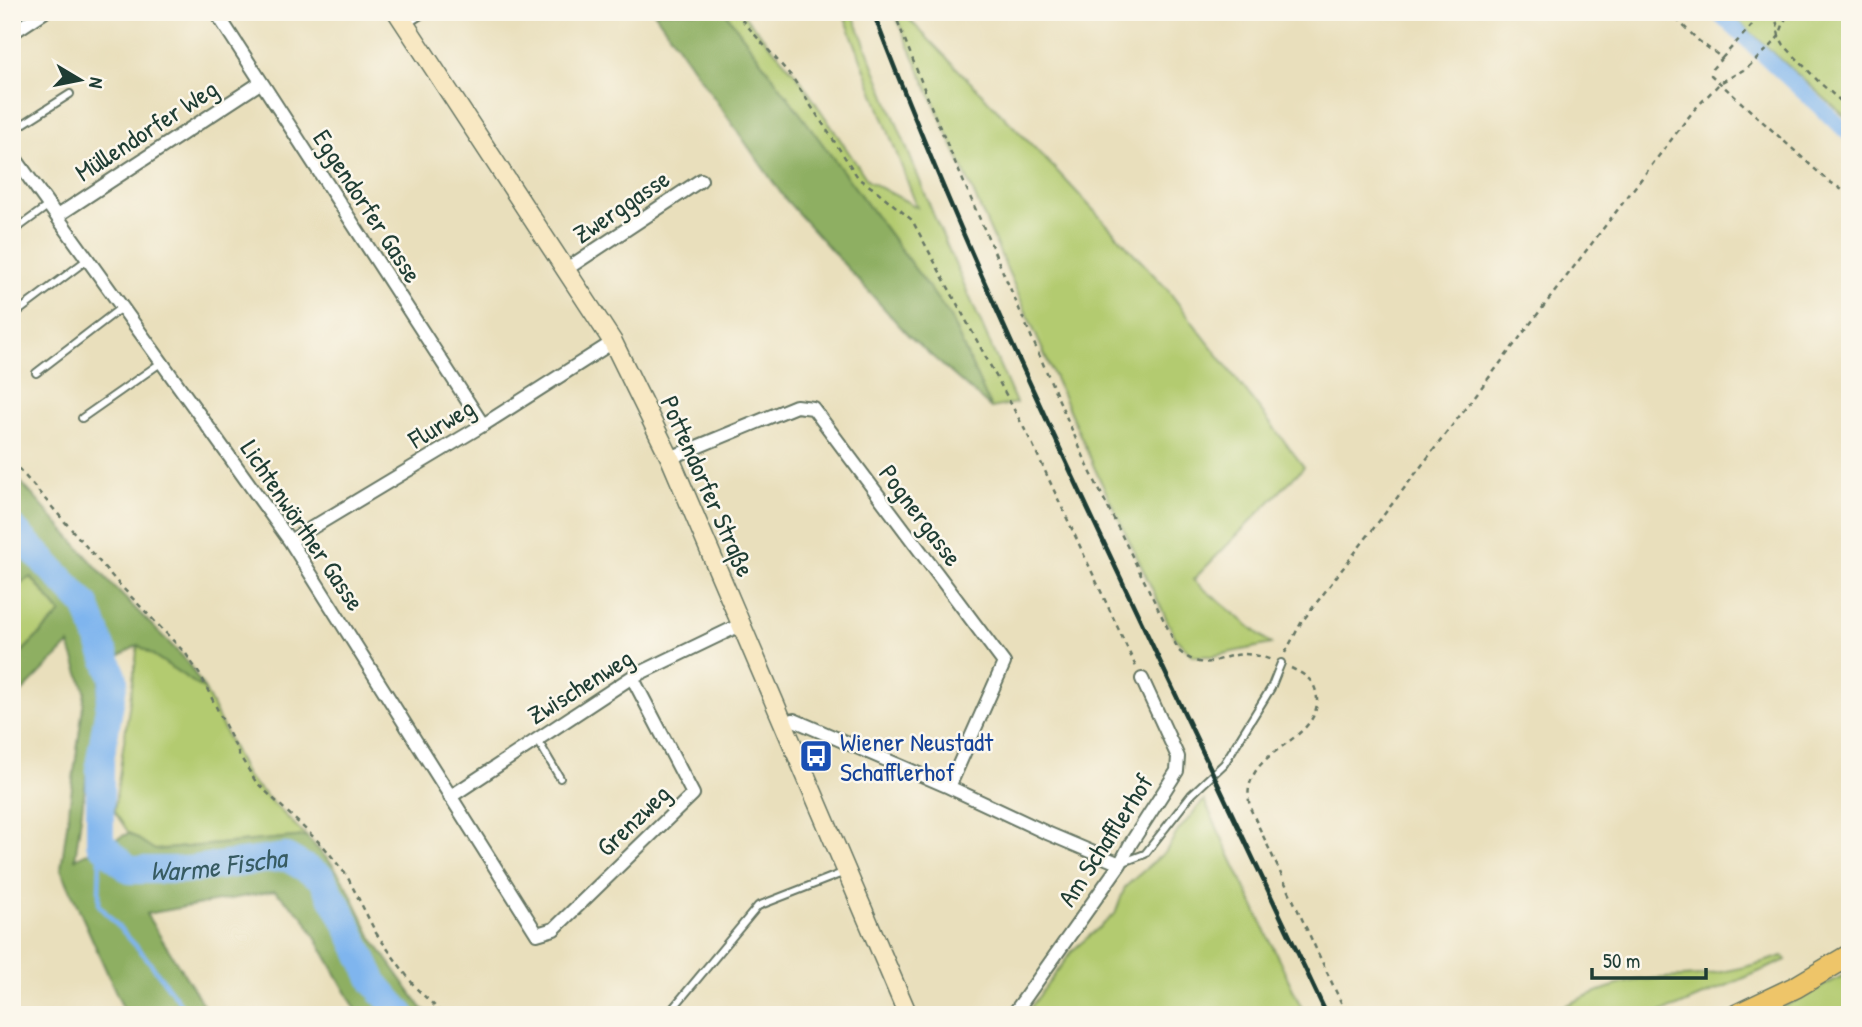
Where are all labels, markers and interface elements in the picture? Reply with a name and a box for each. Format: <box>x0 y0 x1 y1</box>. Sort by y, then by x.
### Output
north arrow <box>46 46 116 116</box>
street label: Müllendorfer Weg <box>68 71 224 189</box>
text: N <box>83 76 110 90</box>
street label: Eggendorfer Gasse <box>305 123 431 289</box>
street label: Zwerggasse <box>566 161 676 251</box>
street label: Flurweg <box>401 390 480 457</box>
street label: Pottendorfer Straße <box>652 390 764 582</box>
street label: Lichtenwörther Gasse <box>233 433 373 617</box>
street label: Pognergasse <box>871 457 971 573</box>
street label: Zwischenweg <box>521 640 639 732</box>
place label: Wiener Neustadt Schafflerhof <box>840 724 994 789</box>
bus stop icon: Wiener Neustadt Schafflerhof <box>797 737 835 775</box>
street label: Am Schafflerhof <box>1049 767 1161 913</box>
street label: Grenzweg <box>589 776 677 864</box>
water label: Warme Fischa <box>150 838 292 889</box>
scale bar <box>1592 936 1706 980</box>
text: 50 m <box>1603 946 1640 975</box>

